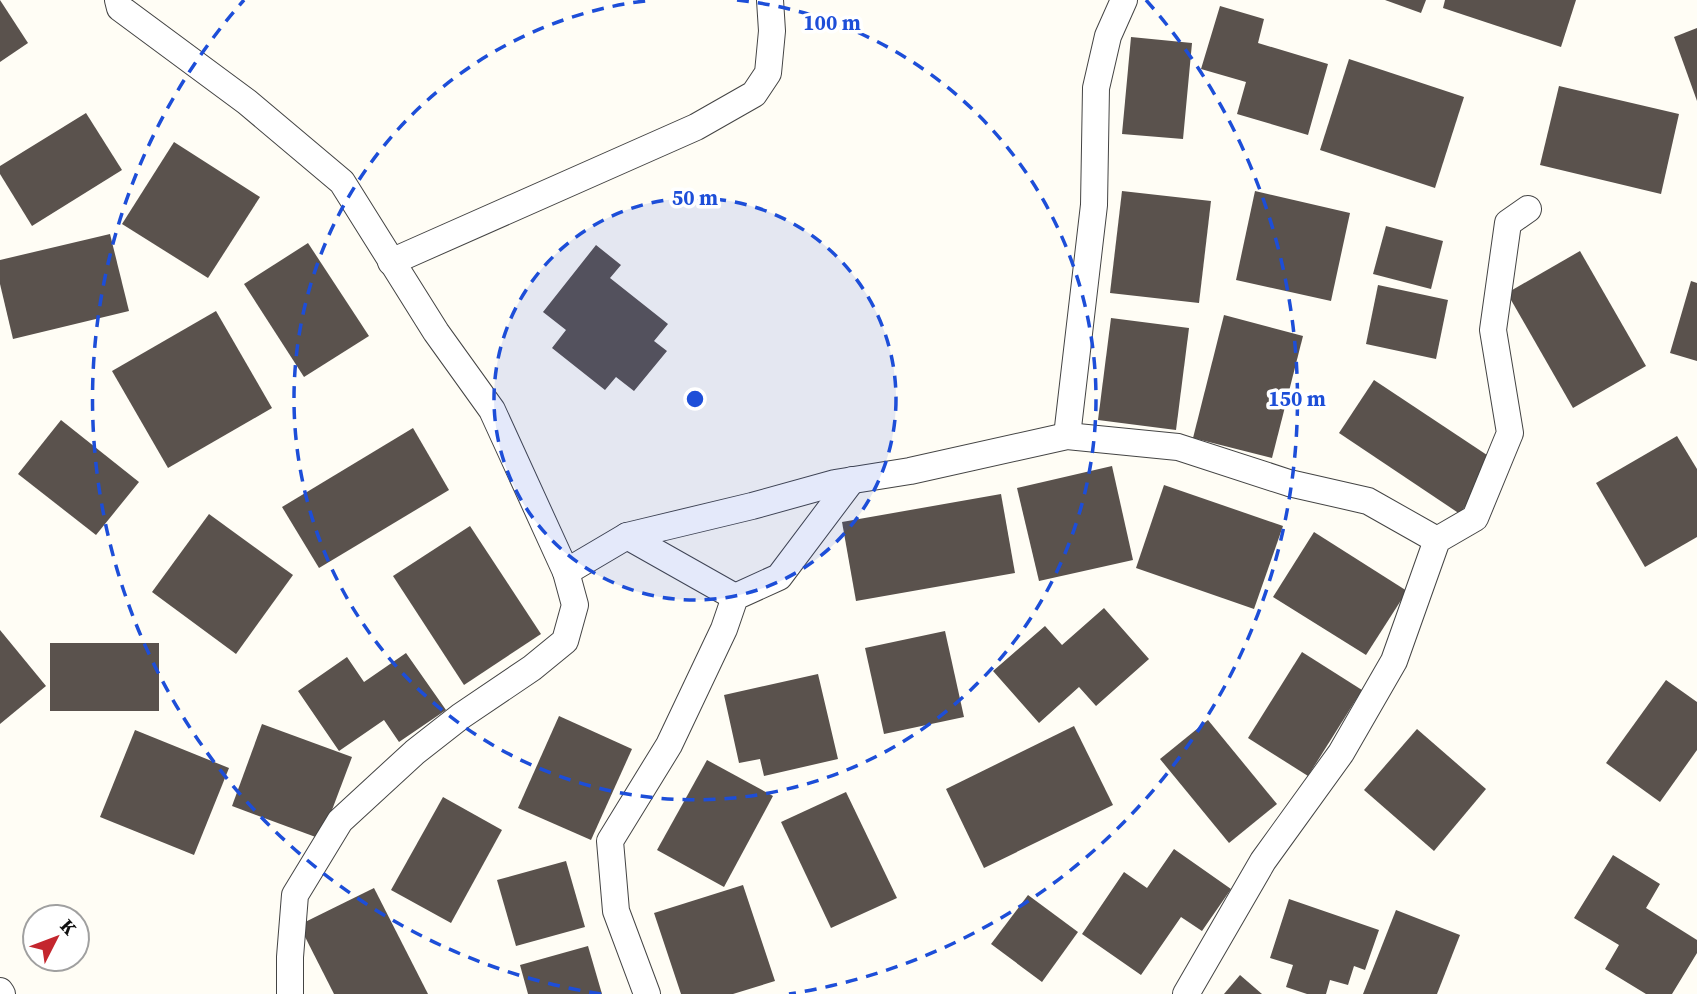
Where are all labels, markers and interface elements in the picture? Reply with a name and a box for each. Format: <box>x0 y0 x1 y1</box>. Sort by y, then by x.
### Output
text: 100 m <box>803 8 861 37</box>
text: 50 m <box>672 183 718 212</box>
text: 150 m <box>1268 384 1326 413</box>
centre of rings <box>683 387 707 411</box>
north arrow <box>21 903 91 973</box>
text: K <box>55 913 83 941</box>

